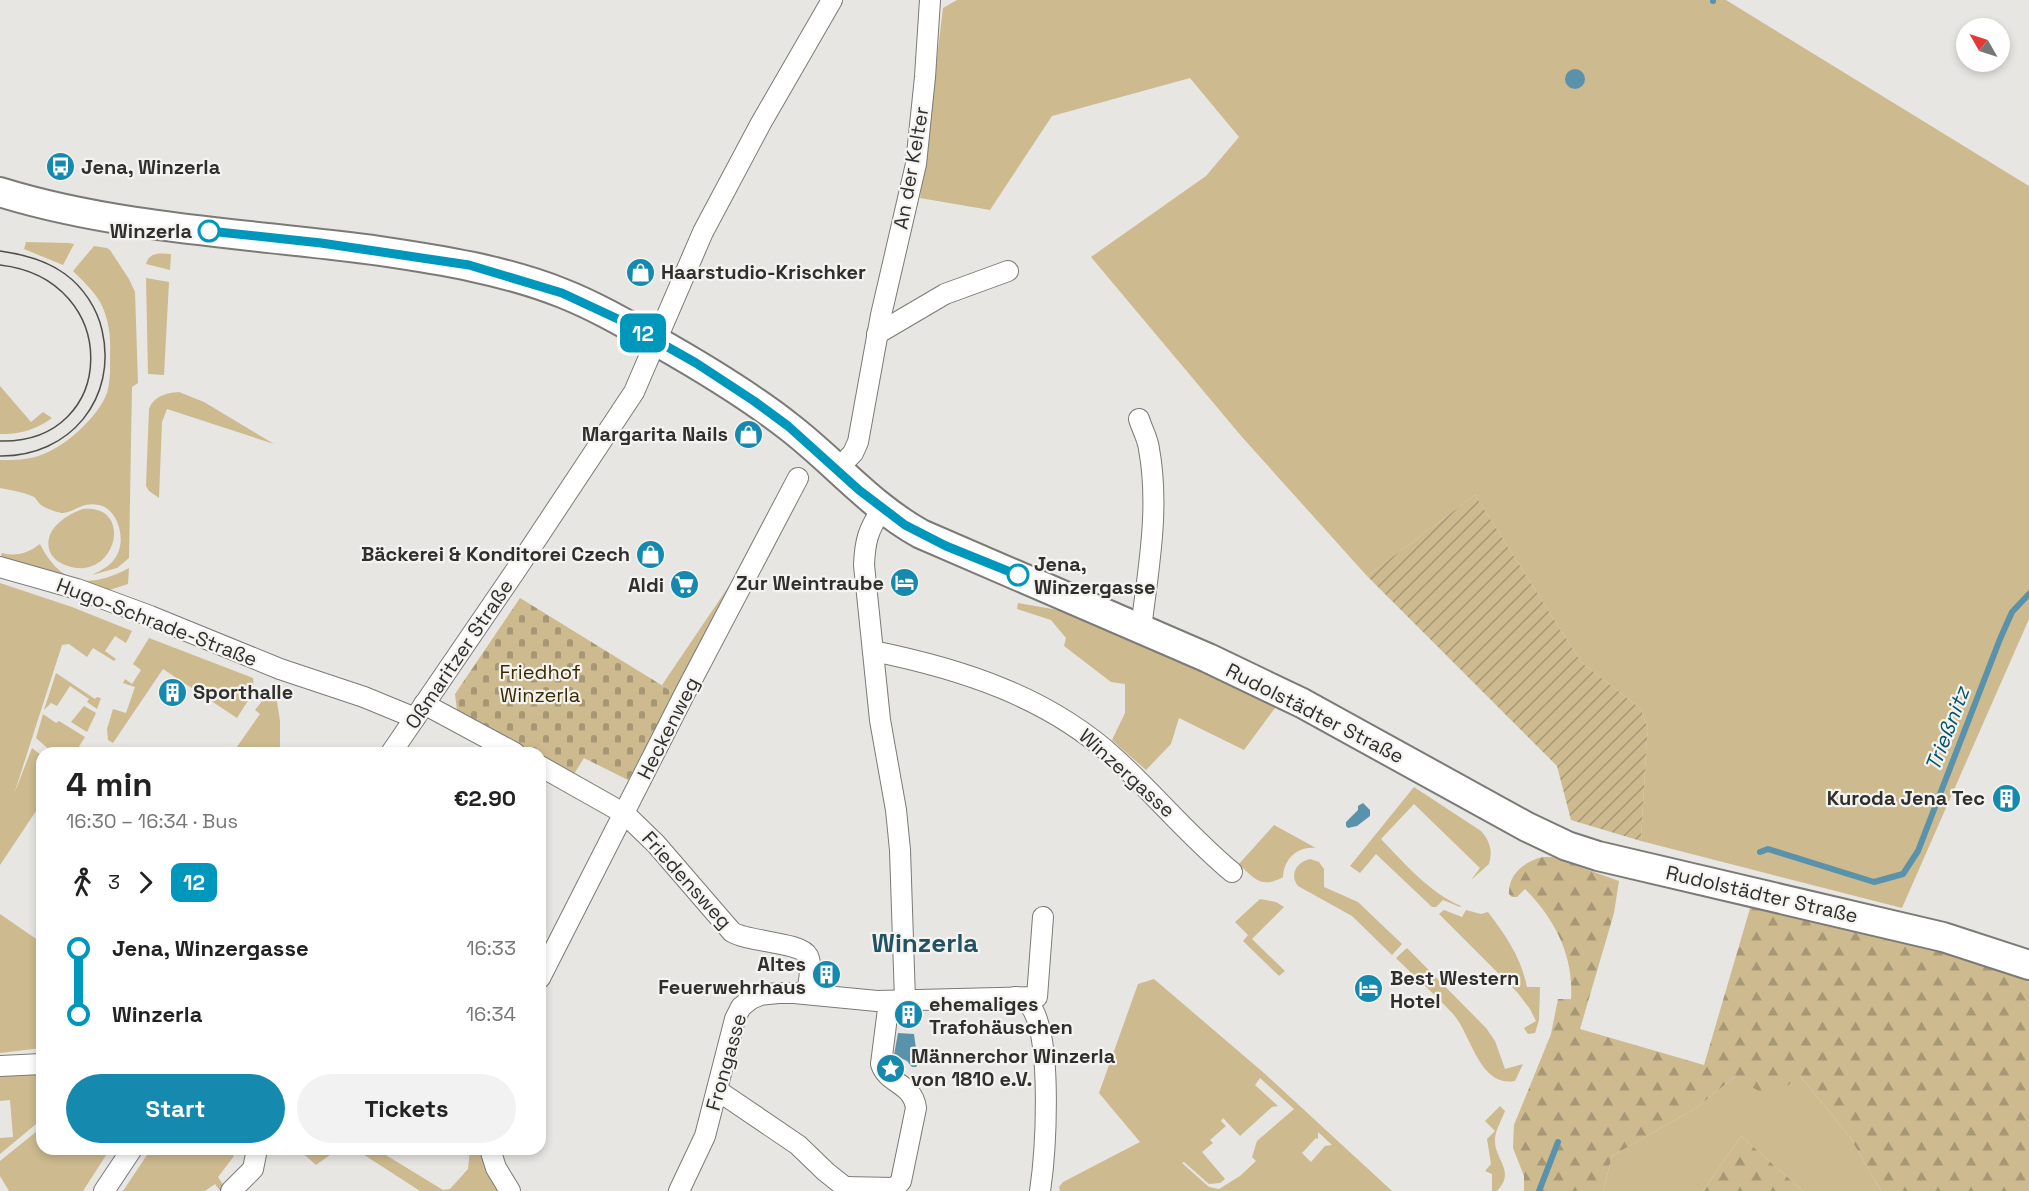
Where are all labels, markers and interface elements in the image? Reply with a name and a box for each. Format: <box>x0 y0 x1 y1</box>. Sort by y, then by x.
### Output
north arrow <box>1956 18 2010 72</box>
map controls <box>1956 18 2010 72</box>
street label: An der Kelter <box>887 105 935 231</box>
bus stop icon: Jena, Winzerla <box>44 151 76 183</box>
place label: Jena, Winzerla <box>81 154 221 180</box>
place label: Winzerla <box>110 218 192 244</box>
marker: Winzerla <box>198 220 220 242</box>
shop icon: Haarstudio-Krischker <box>624 256 656 288</box>
place label: Haarstudio-Krischker <box>661 259 866 285</box>
line badge: 12 <box>616 314 670 352</box>
text: 12 <box>632 320 654 347</box>
shop icon: Margarita Nails <box>733 418 765 450</box>
place label: Margarita Nails <box>582 421 728 447</box>
shop icon: Bäckerei & Konditorei Czech <box>635 538 667 570</box>
place label: Bäckerei & Konditorei Czech <box>361 541 630 567</box>
place label: Jena, Winzergasse <box>1034 551 1156 600</box>
marker: Jena, Winzergasse <box>1007 564 1029 586</box>
hotel icon: Zur Weintraube <box>889 567 921 599</box>
supermarket icon: Aldi <box>669 569 701 601</box>
place label: Zur Weintraube <box>736 570 884 596</box>
street label: Hugo-Schrade-Straße <box>53 572 261 672</box>
place label: Aldi <box>628 572 664 598</box>
street label: Oßmaritzer Straße <box>399 574 519 734</box>
street label: Rudolstädter Straße <box>1222 657 1408 769</box>
park label: Friedhof Winzerla <box>499 659 581 708</box>
street label: Heckenweg <box>631 672 705 784</box>
building icon: Sporthalle <box>156 676 188 708</box>
place label: Sporthalle <box>193 679 293 705</box>
water label: Trießnitz <box>1919 681 1976 775</box>
street label: Winzergasse <box>1073 723 1181 823</box>
text: 4 min <box>66 764 153 806</box>
building icon: Kuroda Jena Tec <box>1990 782 2022 814</box>
text: €2.90 <box>454 784 516 812</box>
place label: Kuroda Jena Tec <box>1827 785 1985 811</box>
text: 16:30 – 16:34 · Bus <box>66 808 238 834</box>
street label: Friedensweg <box>636 826 738 934</box>
street label: Rudolstädter Straße <box>1663 859 1861 929</box>
icon: walk <box>66 866 99 899</box>
icon: forward <box>129 866 162 899</box>
text: 3 <box>108 869 120 895</box>
text: 12 <box>183 869 205 896</box>
district label: Winzerla <box>872 926 978 960</box>
text: Jena, Winzergasse <box>112 934 309 962</box>
text: 16:33 <box>466 935 516 961</box>
place label: Altes Feuerwehrhaus <box>658 951 806 1000</box>
building icon: Altes Feuerwehrhaus <box>811 959 843 991</box>
place label: Best Western Hotel <box>1390 965 1519 1014</box>
hotel icon: Best Western Hotel <box>1353 973 1385 1005</box>
place label: ehemaliges Trafohäuschen <box>929 991 1073 1040</box>
building icon: ehemaliges Trafohäuschen <box>892 999 924 1031</box>
text: Winzerla <box>112 1000 202 1028</box>
text: 16:34 <box>466 1001 516 1027</box>
street label: Frongasse <box>700 1010 752 1114</box>
place label: Männerchor Winzerla von 1810 e.V. <box>911 1043 1116 1092</box>
place icon: Männerchor Winzerla von 1810 e.V. <box>874 1052 906 1084</box>
button: Start <box>66 1074 285 1143</box>
button: Tickets <box>297 1074 516 1143</box>

